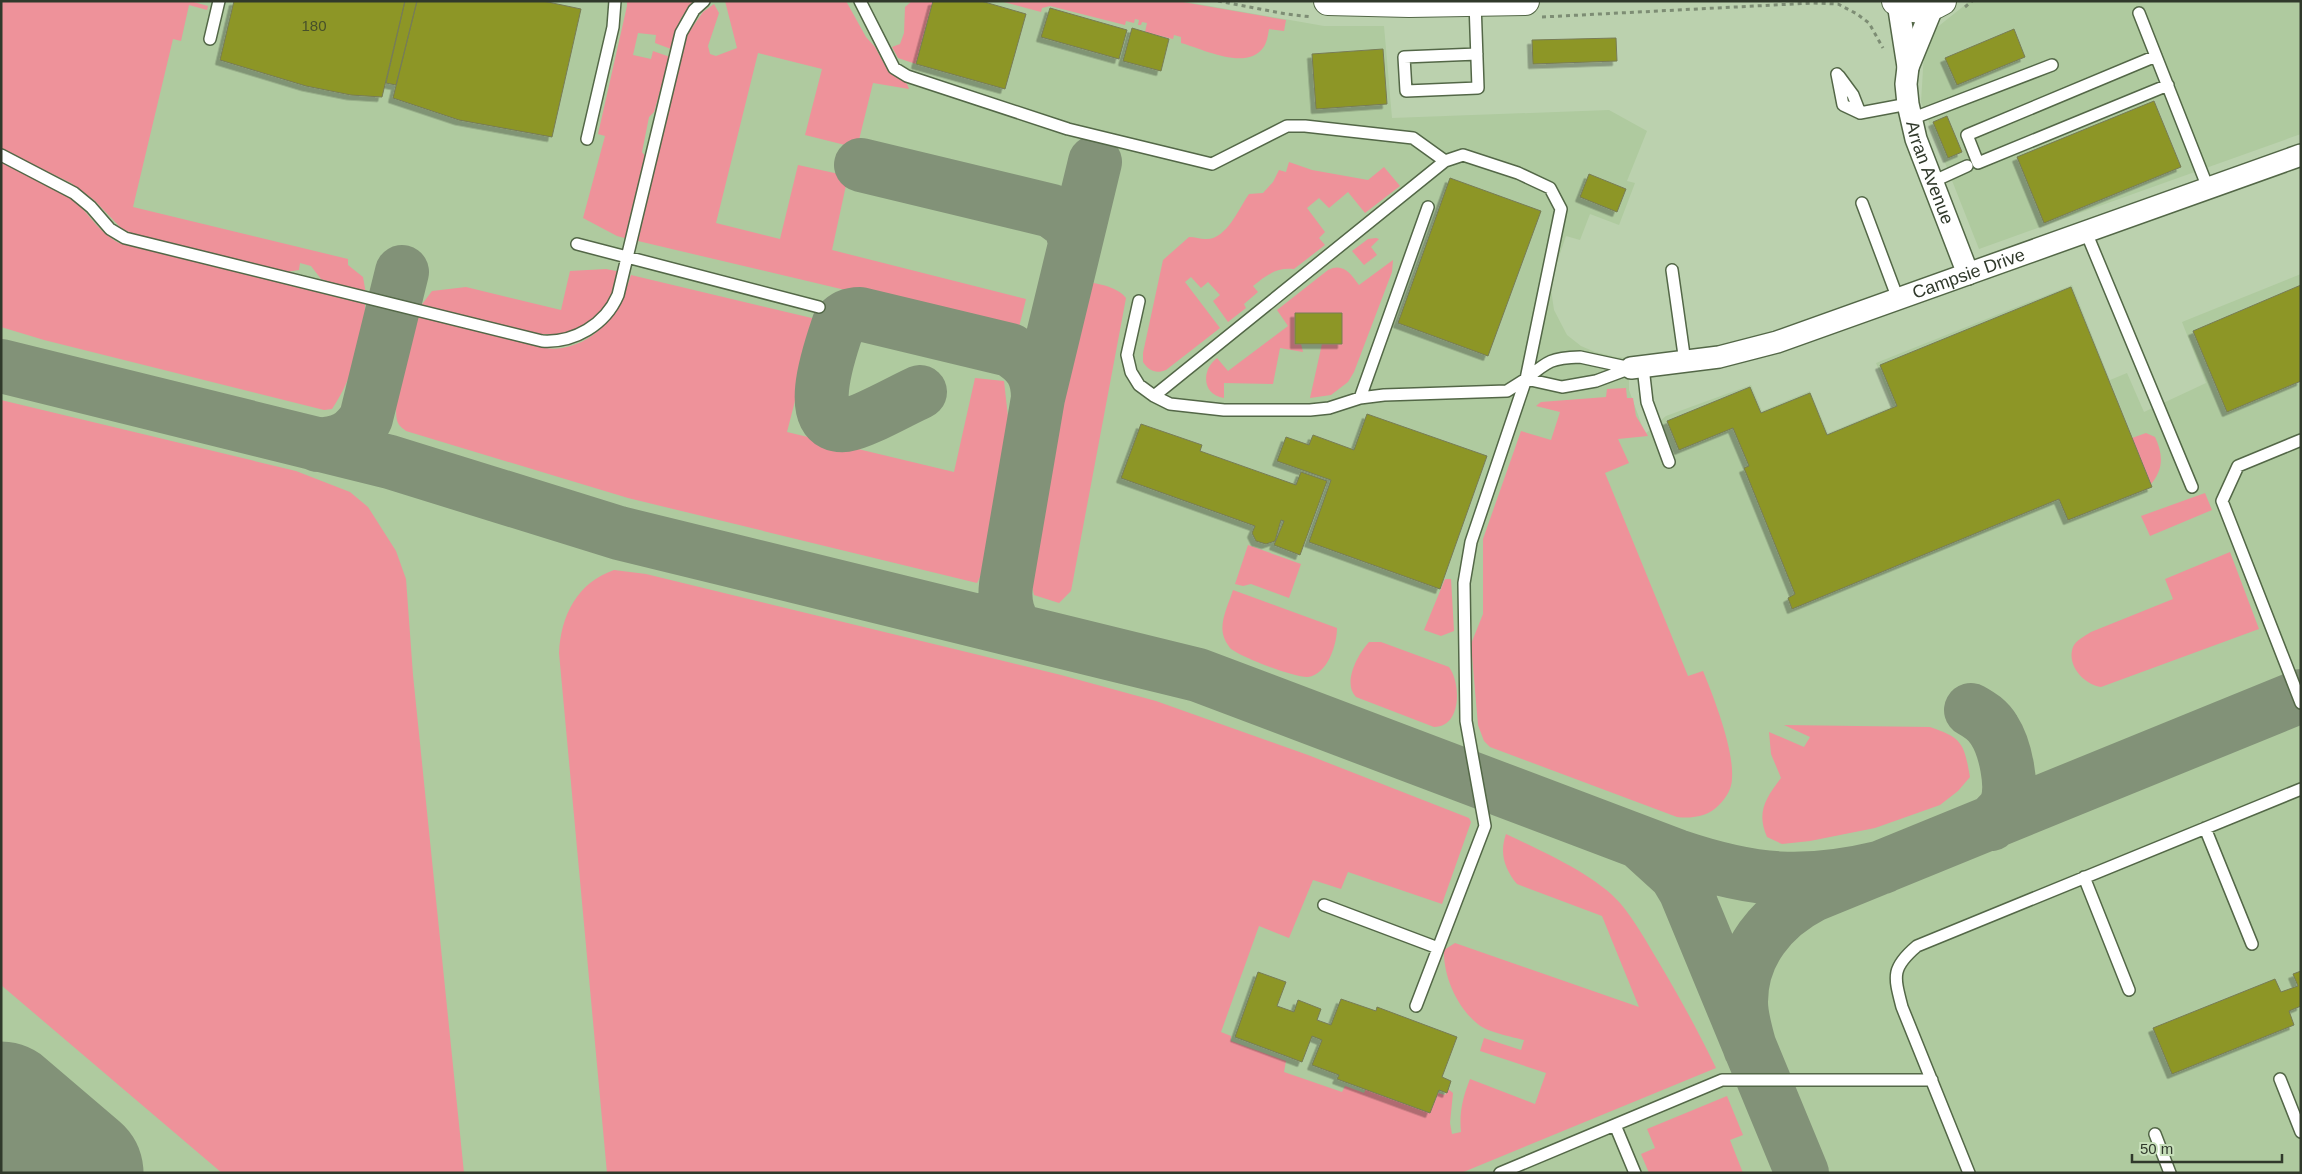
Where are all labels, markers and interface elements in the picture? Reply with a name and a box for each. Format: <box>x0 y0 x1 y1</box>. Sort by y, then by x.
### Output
house number: 180 <box>301 17 327 34</box>
street label: Arran Avenue <box>1902 119 1958 227</box>
street label: Campsie Drive <box>1910 244 2028 303</box>
scale bar <box>2132 1132 2282 1164</box>
text: 50 m <box>2140 1140 2173 1157</box>

